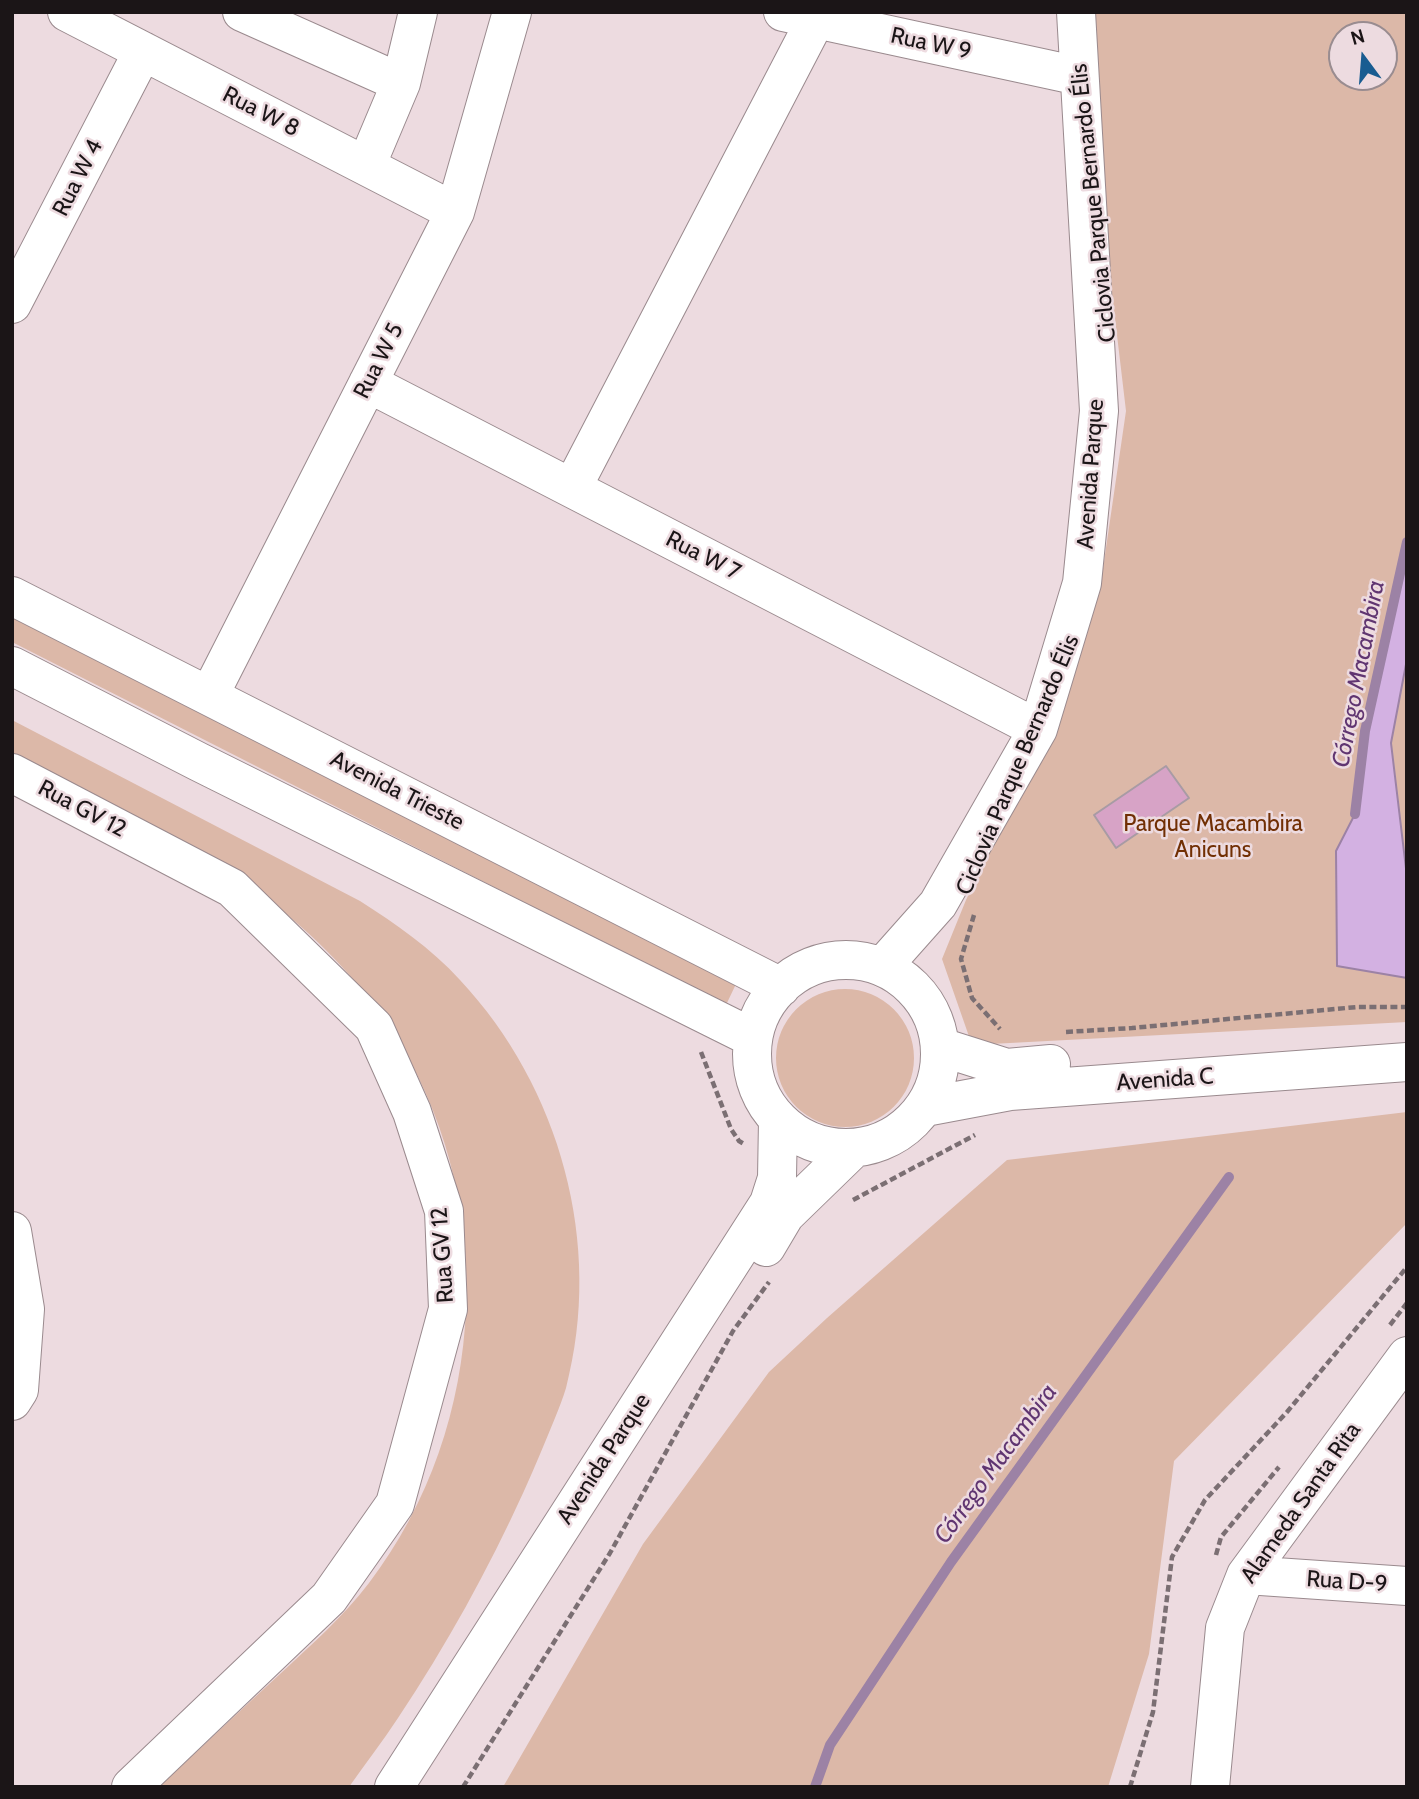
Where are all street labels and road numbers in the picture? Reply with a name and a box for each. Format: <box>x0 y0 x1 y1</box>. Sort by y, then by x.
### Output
street label: Rua W 9 <box>888 22 974 66</box>
street label: Ciclovia Parque Bernardo Élis <box>1066 62 1122 344</box>
street label: Rua W 8 <box>218 81 304 143</box>
street label: Rua W 4 <box>47 135 109 221</box>
street label: Rua W 5 <box>348 319 410 403</box>
street label: Avenida Parque <box>1072 398 1110 550</box>
street label: Rua W 7 <box>661 525 745 587</box>
street label: Ciclovia Parque Bernardo Élis <box>951 631 1085 899</box>
street label: Avenida Trieste <box>326 746 468 836</box>
street label: Rua GV 12 <box>33 774 131 844</box>
street label: Avenida C <box>1116 1063 1214 1097</box>
street label: Rua GV 12 <box>426 1206 460 1304</box>
street label: Avenida Parque <box>551 1388 657 1530</box>
street label: Alameda Santa Rita <box>1235 1417 1367 1589</box>
street label: Rua D-9 <box>1305 1565 1389 1599</box>

